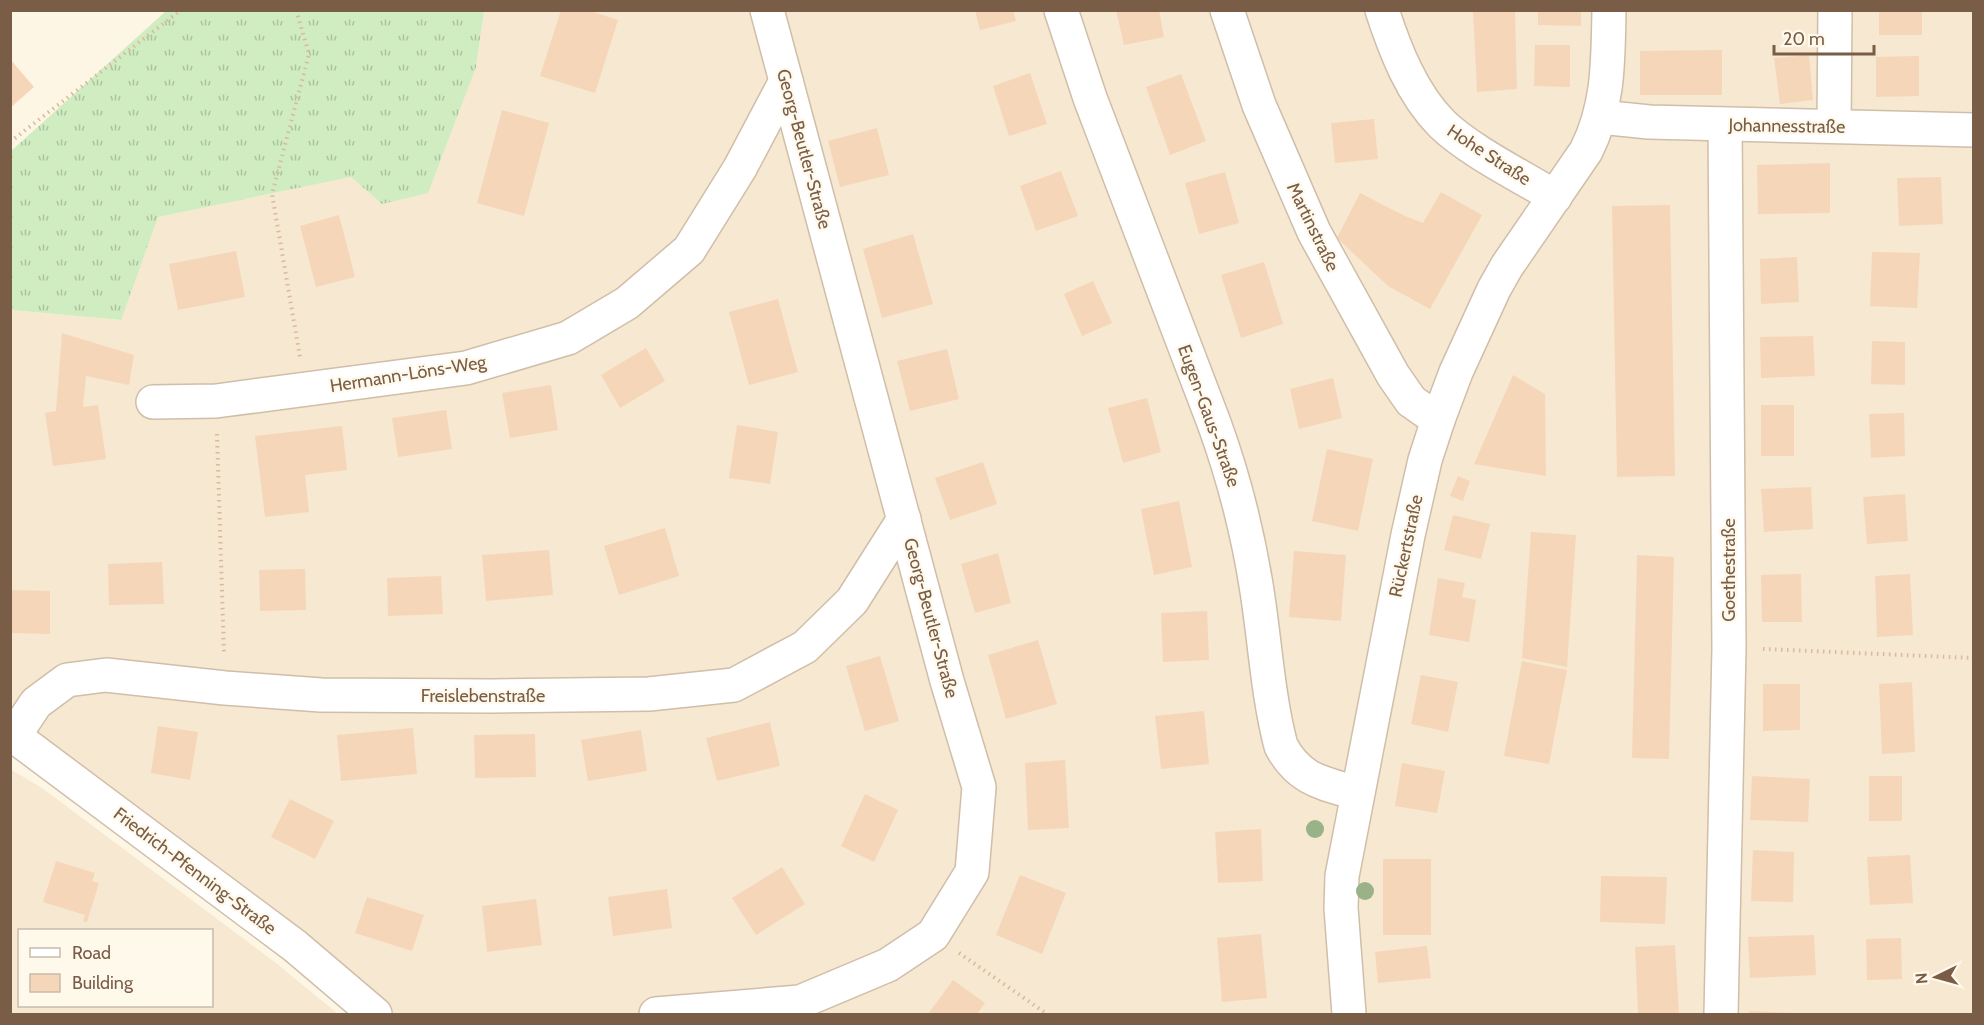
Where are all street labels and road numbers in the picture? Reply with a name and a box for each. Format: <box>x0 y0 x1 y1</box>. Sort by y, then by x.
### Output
street label: Georg-Beutler-Straße <box>772 67 836 231</box>
street label: Johannesstraße <box>1727 114 1846 138</box>
street label: Hohe Straße <box>1443 120 1535 190</box>
street label: Martinstraße <box>1282 179 1344 275</box>
street label: Eugen-Gaus-Straße <box>1173 342 1245 490</box>
street label: Hermann-Löns-Weg <box>328 351 489 397</box>
street label: Rückertstraße <box>1384 493 1428 599</box>
street label: Goethestraße <box>1718 518 1740 622</box>
street label: Georg-Beutler-Straße <box>899 536 963 700</box>
street label: Freislebenstraße <box>421 685 545 707</box>
street label: Friedrich-Pfenning-Straße <box>109 803 281 939</box>

